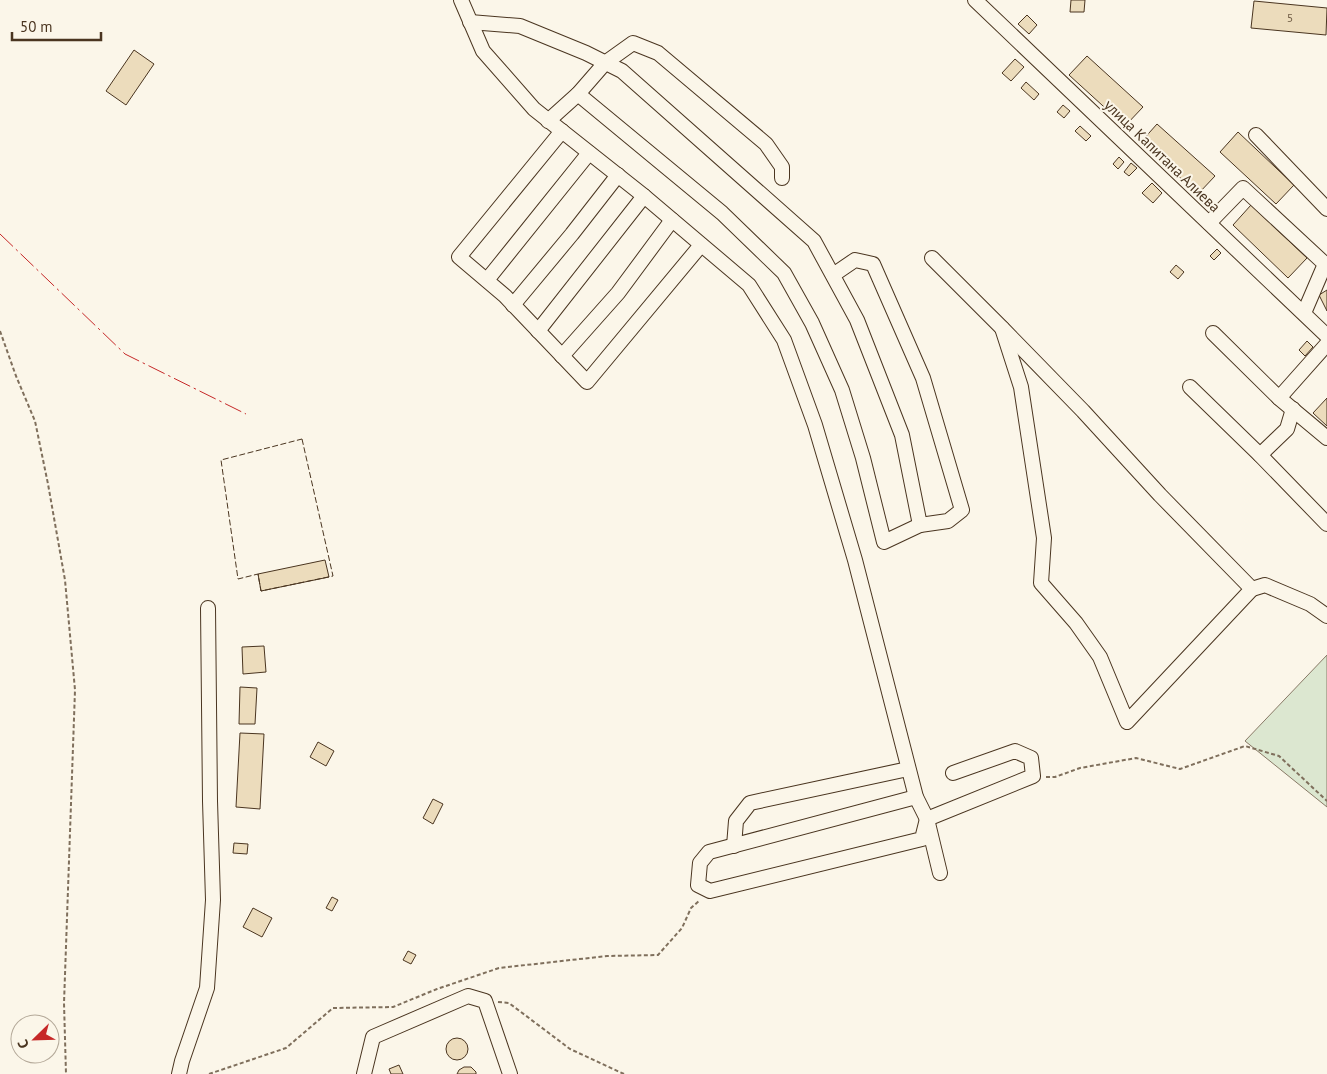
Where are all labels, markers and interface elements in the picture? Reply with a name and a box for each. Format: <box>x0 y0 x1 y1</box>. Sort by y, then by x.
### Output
scale bar <box>12 10 101 42</box>
house number: 5 <box>1287 10 1293 25</box>
text: 50 m <box>20 17 53 36</box>
street label: улица Капитана Алиева <box>1100 95 1224 216</box>
north arrow <box>10 1014 60 1064</box>
text: С <box>13 1037 33 1051</box>

